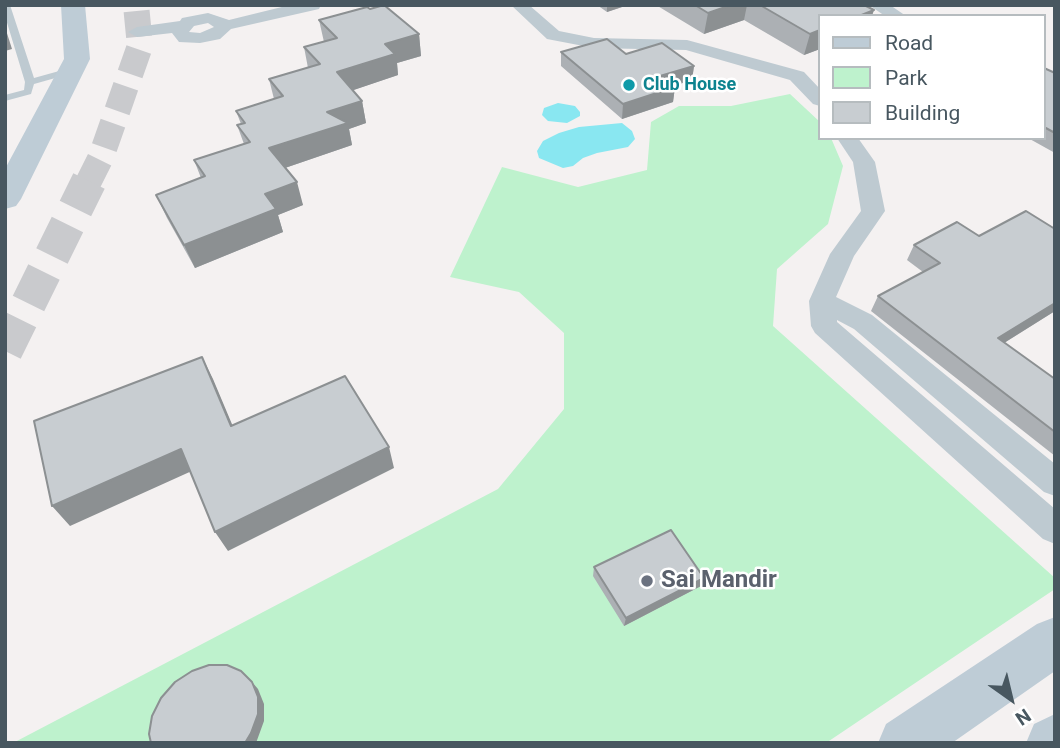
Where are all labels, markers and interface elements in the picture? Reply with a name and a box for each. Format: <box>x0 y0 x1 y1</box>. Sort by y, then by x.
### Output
legend <box>818 14 1046 140</box>
text: Road <box>885 31 933 55</box>
text: Park <box>885 66 927 90</box>
place label: Club House <box>643 74 736 96</box>
marker: Club House <box>621 77 637 93</box>
text: Building <box>885 101 960 125</box>
place label: Sai Mandir <box>661 567 777 595</box>
marker: Sai Mandir <box>639 573 655 589</box>
north arrow <box>976 664 1046 734</box>
text: N <box>1011 704 1035 730</box>

